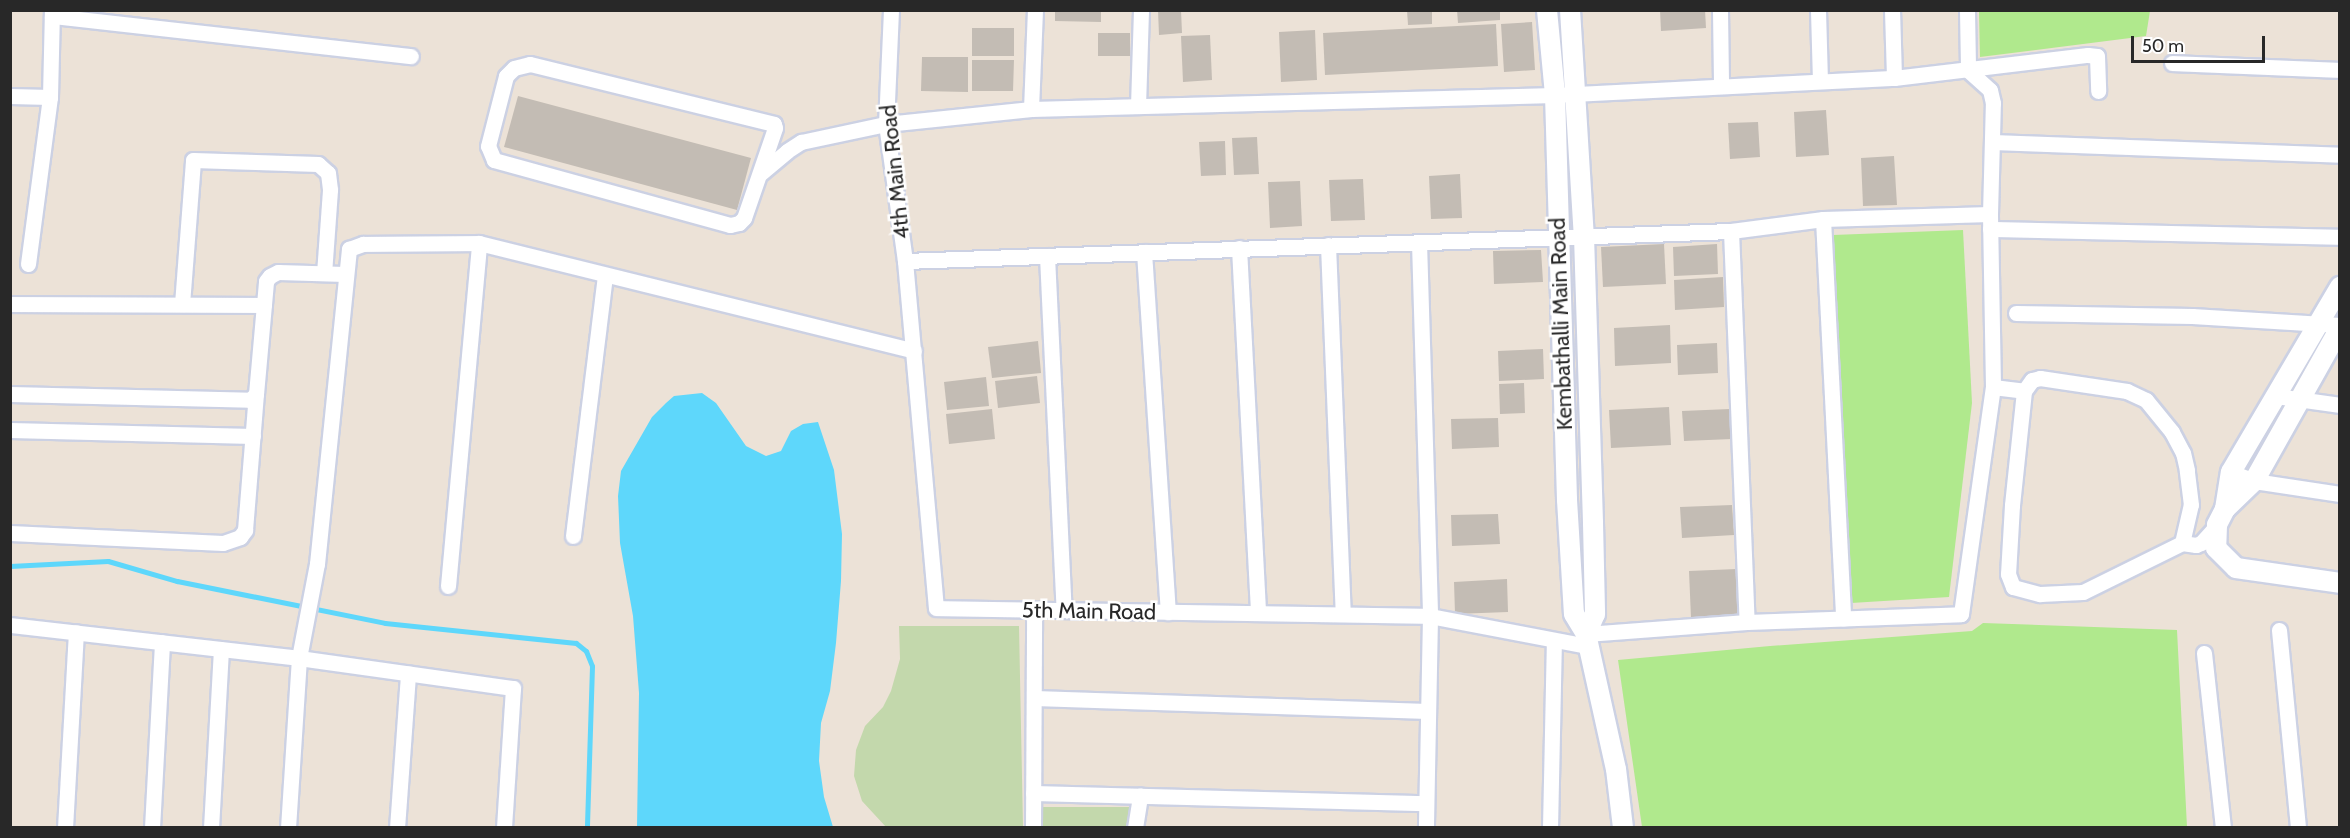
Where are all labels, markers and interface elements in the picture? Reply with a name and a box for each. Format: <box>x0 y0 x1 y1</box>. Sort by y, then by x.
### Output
scale bar <box>2134 24 2268 62</box>
text: 50 m <box>2142 35 2184 57</box>
street label: 4th Main Road <box>875 104 915 240</box>
street label: Kembathalli Main Road <box>1544 217 1578 431</box>
street label: 5th Main Road <box>1022 597 1156 625</box>

